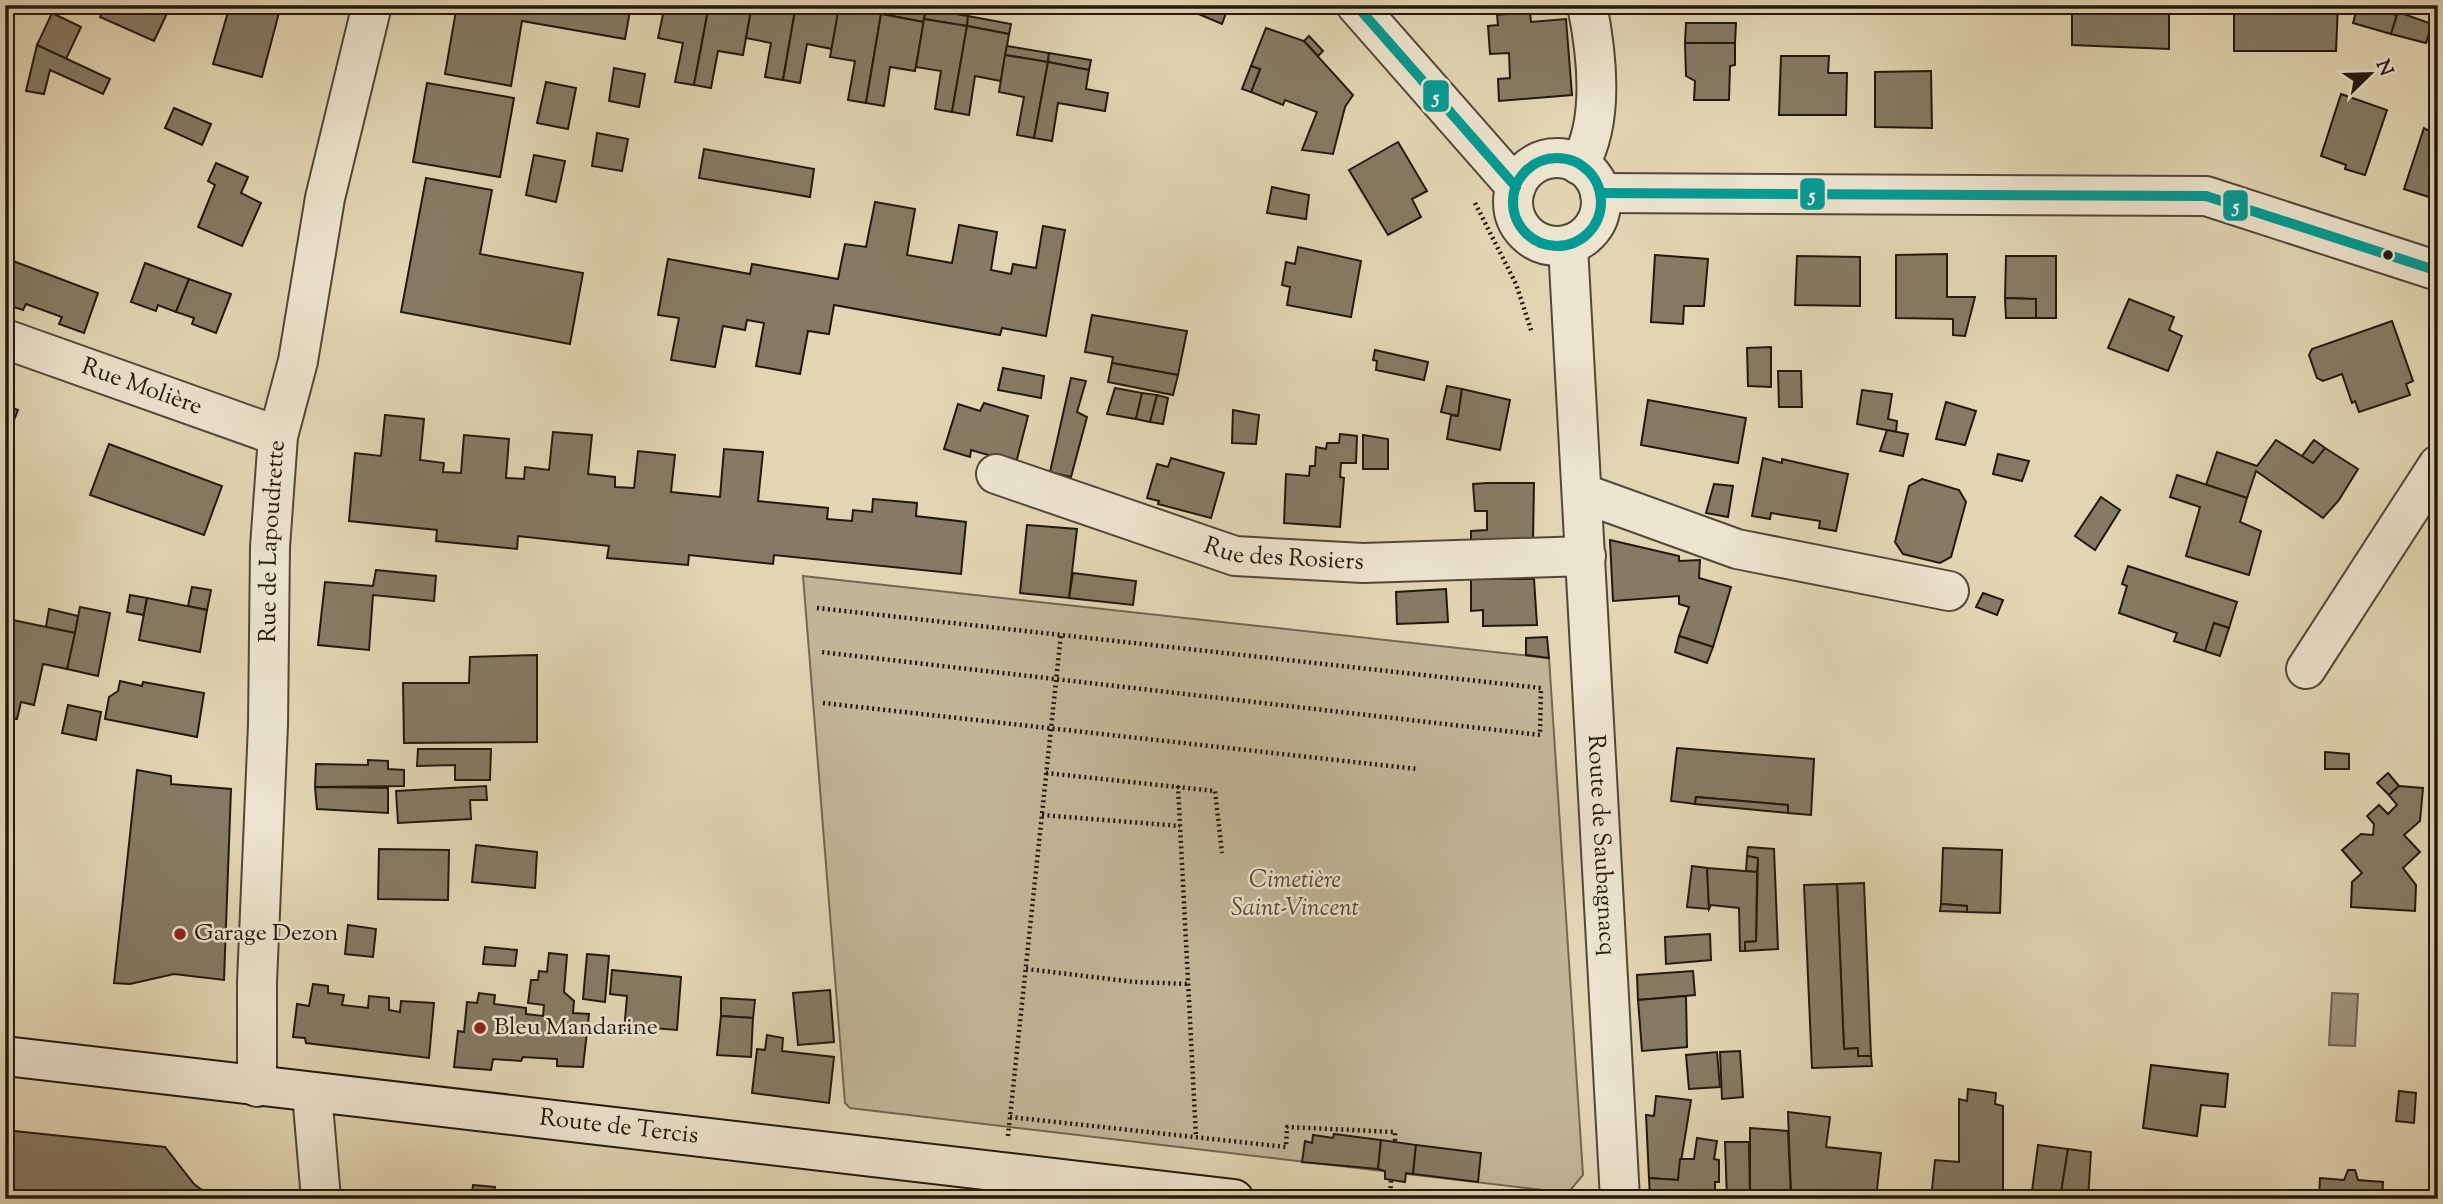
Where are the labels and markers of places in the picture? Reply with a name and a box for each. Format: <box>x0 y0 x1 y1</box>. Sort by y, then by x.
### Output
unlabelled marker <box>2381 248 2395 262</box>
place label: Garage Dezon <box>194 917 339 951</box>
marker: Garage Dezon <box>172 926 188 942</box>
place label: Bleu Mandarine <box>494 1011 658 1045</box>
marker: Bleu Mandarine <box>472 1020 488 1036</box>

